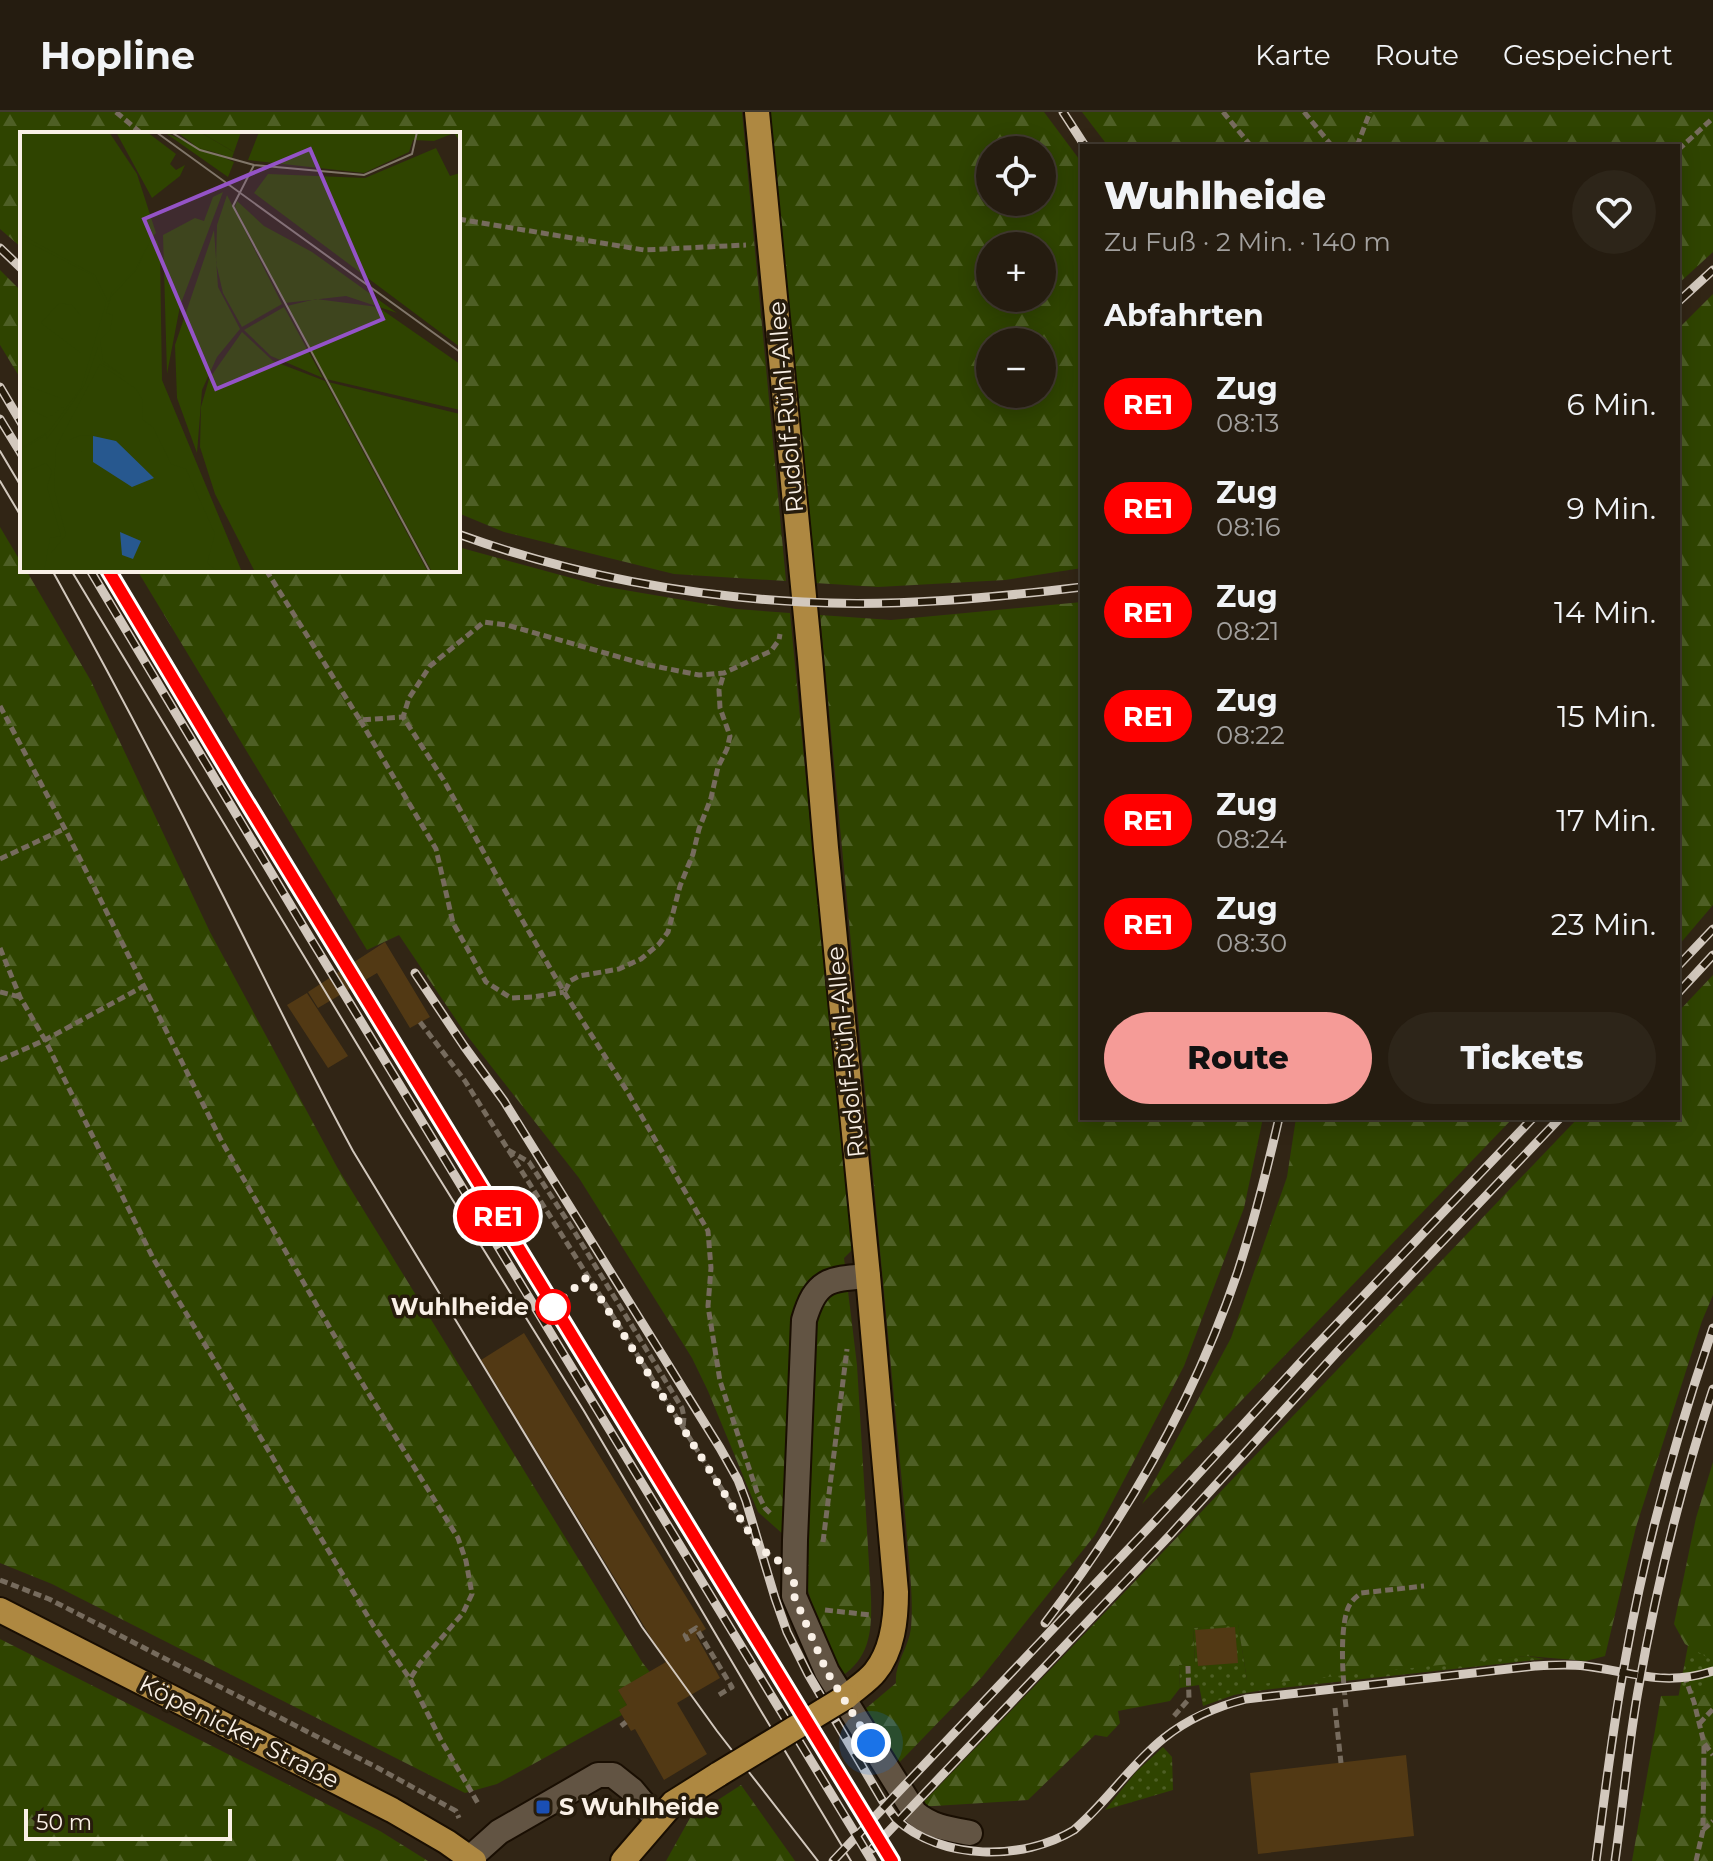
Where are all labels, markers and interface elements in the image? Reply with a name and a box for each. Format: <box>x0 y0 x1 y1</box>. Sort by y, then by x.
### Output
text: Hopline <box>40 32 195 79</box>
text: Karte <box>1255 38 1331 72</box>
text: Route <box>1375 38 1459 72</box>
text: Gespeichert <box>1503 38 1673 72</box>
inset map <box>20 132 460 572</box>
map controls <box>976 136 1056 408</box>
button: locate <box>976 136 1056 216</box>
button: heart <box>1572 170 1656 254</box>
text: Wuhlheide <box>1104 172 1326 219</box>
text: Zu Fuß · 2 Min. · 140 m <box>1104 226 1391 258</box>
button: + <box>976 232 1056 312</box>
text: Abfahrten <box>1104 297 1264 334</box>
street label: Rudolf-Rühl-Allee <box>762 300 809 514</box>
button: − <box>976 328 1056 408</box>
text: Zug <box>1216 370 1278 407</box>
text: 6 Min. <box>1567 386 1656 423</box>
text: RE1 <box>1123 387 1173 421</box>
text: 08:13 <box>1216 407 1279 439</box>
text: Zug <box>1216 474 1278 511</box>
text: 9 Min. <box>1567 490 1656 527</box>
text: RE1 <box>1123 491 1173 525</box>
text: 08:16 <box>1216 511 1281 543</box>
text: Zug <box>1216 578 1278 615</box>
text: 14 Min. <box>1554 594 1656 631</box>
text: RE1 <box>1123 595 1173 629</box>
text: 08:21 <box>1216 615 1279 647</box>
text: Zug <box>1216 682 1278 719</box>
text: 15 Min. <box>1557 698 1656 735</box>
text: RE1 <box>1123 699 1173 733</box>
text: 08:22 <box>1216 719 1285 751</box>
text: Zug <box>1216 786 1278 823</box>
text: 17 Min. <box>1556 802 1656 839</box>
text: RE1 <box>1123 803 1173 837</box>
text: 08:24 <box>1216 823 1287 855</box>
text: Zug <box>1216 890 1278 927</box>
text: 23 Min. <box>1551 906 1656 943</box>
text: RE1 <box>1123 907 1173 941</box>
text: 08:30 <box>1216 927 1287 959</box>
street label: Rudolf-Rühl-Allee <box>820 945 871 1159</box>
button: Route <box>1104 1012 1372 1104</box>
button: Tickets <box>1388 1012 1656 1104</box>
line badge: RE1 <box>452 1190 544 1242</box>
text: RE1 <box>473 1199 523 1233</box>
marker: Wuhlheide <box>536 1290 570 1324</box>
place label: Wuhlheide <box>391 1292 529 1321</box>
street label: Köpenicker Straße <box>134 1669 344 1795</box>
your location <box>851 1723 891 1763</box>
place label: S Wuhlheide <box>559 1792 719 1821</box>
marker: S Wuhlheide <box>534 1798 552 1816</box>
scale bar <box>24 1805 232 1841</box>
text: 50 m <box>36 1809 92 1836</box>

